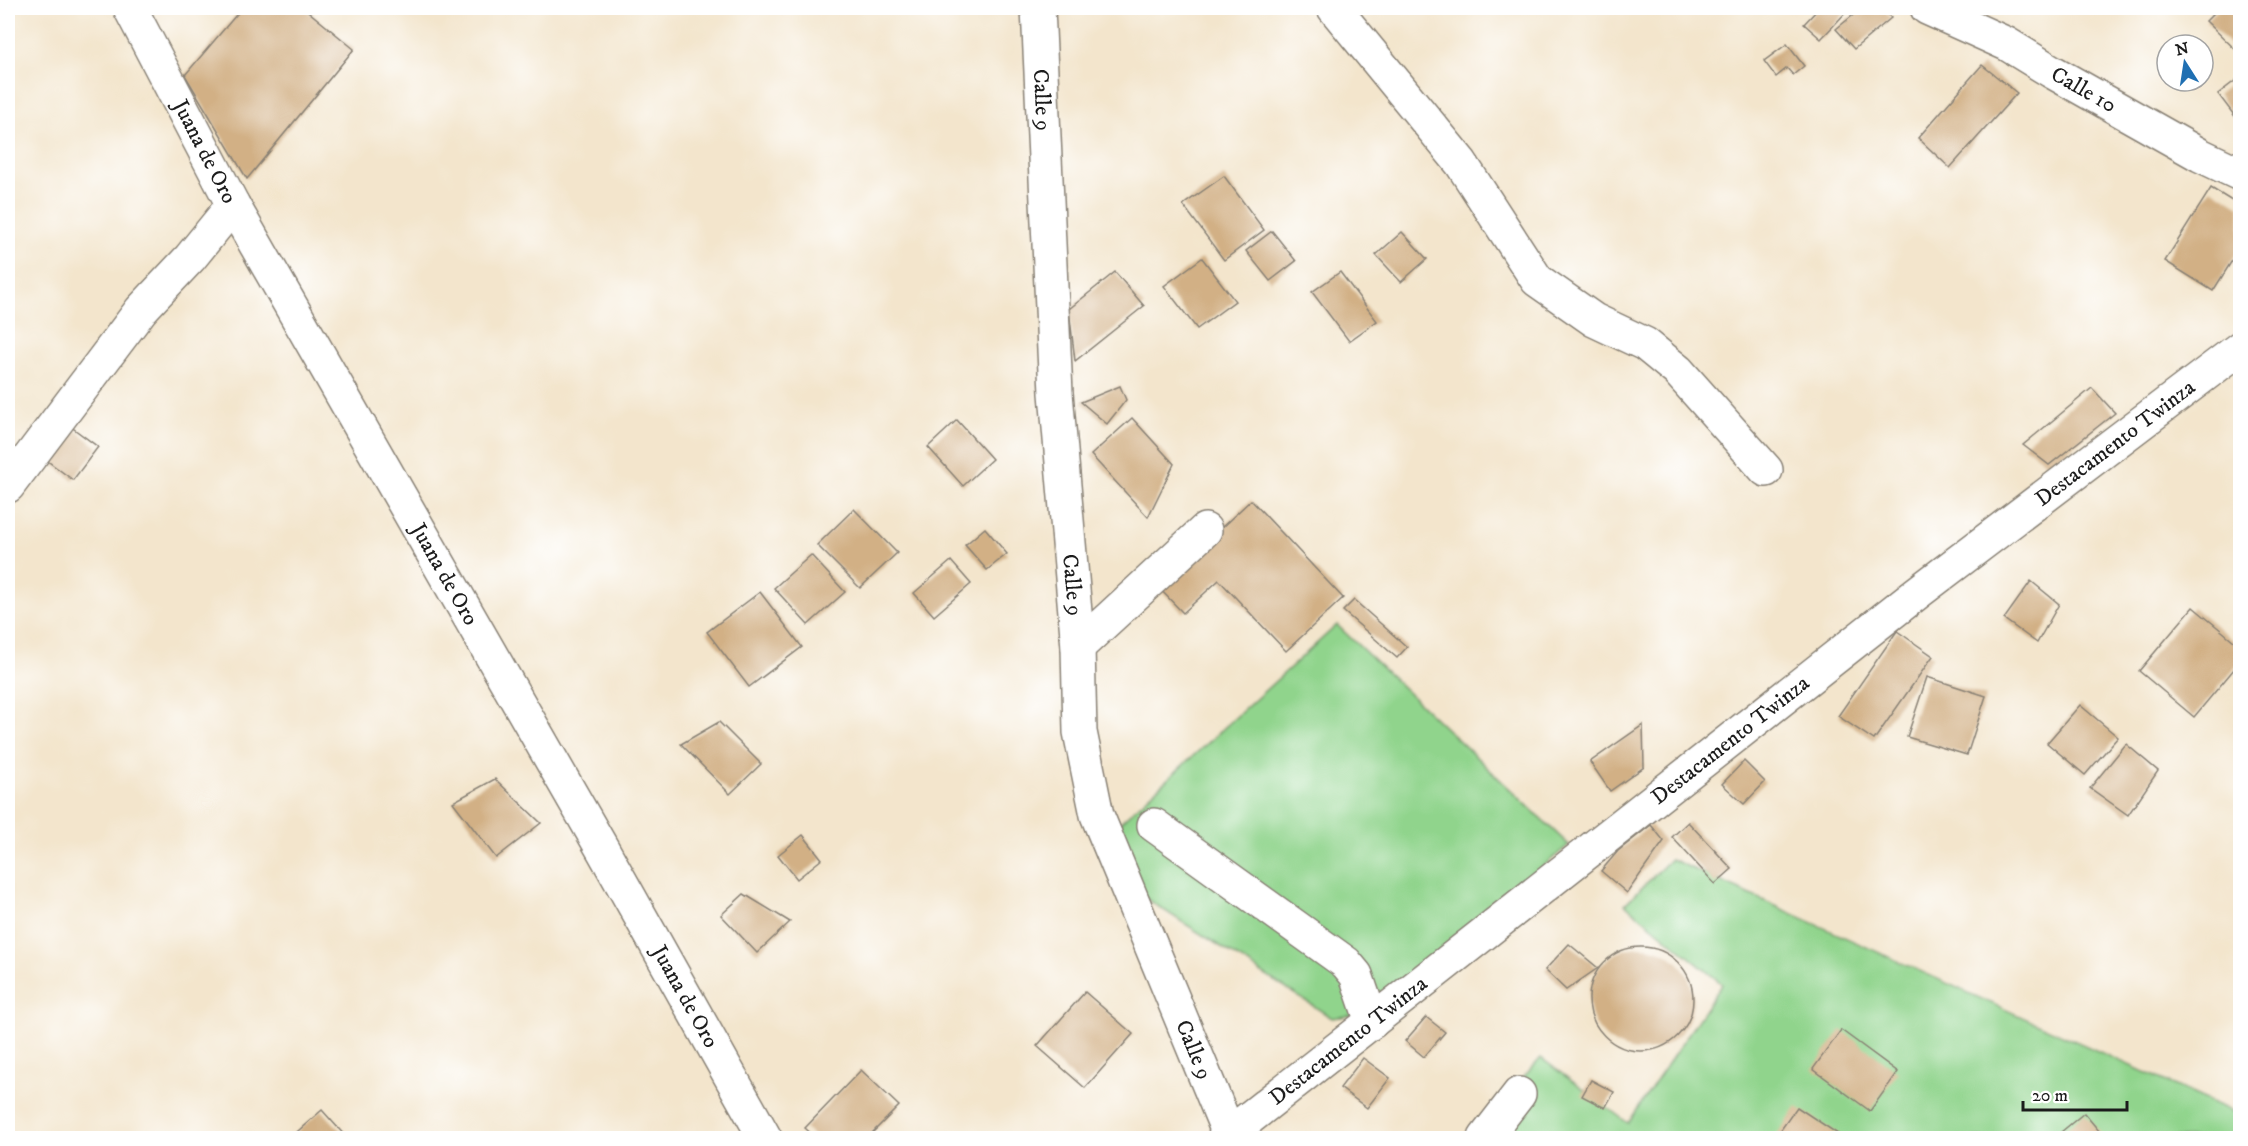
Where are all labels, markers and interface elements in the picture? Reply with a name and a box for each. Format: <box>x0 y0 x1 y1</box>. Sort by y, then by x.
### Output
north arrow <box>2155 33 2215 93</box>
text: N <box>2174 38 2191 60</box>
street label: Calle 10 <box>2046 60 2121 119</box>
street label: Calle 9 <box>1027 68 1057 131</box>
street label: Juana de Oro <box>166 93 243 208</box>
street label: Destacamento Twinza <box>2030 373 2201 512</box>
street label: Juana de Oro <box>404 517 485 630</box>
street label: Calle 9 <box>1056 553 1089 617</box>
street label: Destacamento Twinza <box>1646 669 1815 810</box>
street label: Juana de Oro <box>645 939 725 1052</box>
street label: Destacamento Twinza <box>1264 969 1433 1111</box>
street label: Calle 9 <box>1170 1016 1218 1083</box>
scale bar <box>2023 1074 2126 1112</box>
text: 20 m <box>2032 1085 2068 1107</box>

